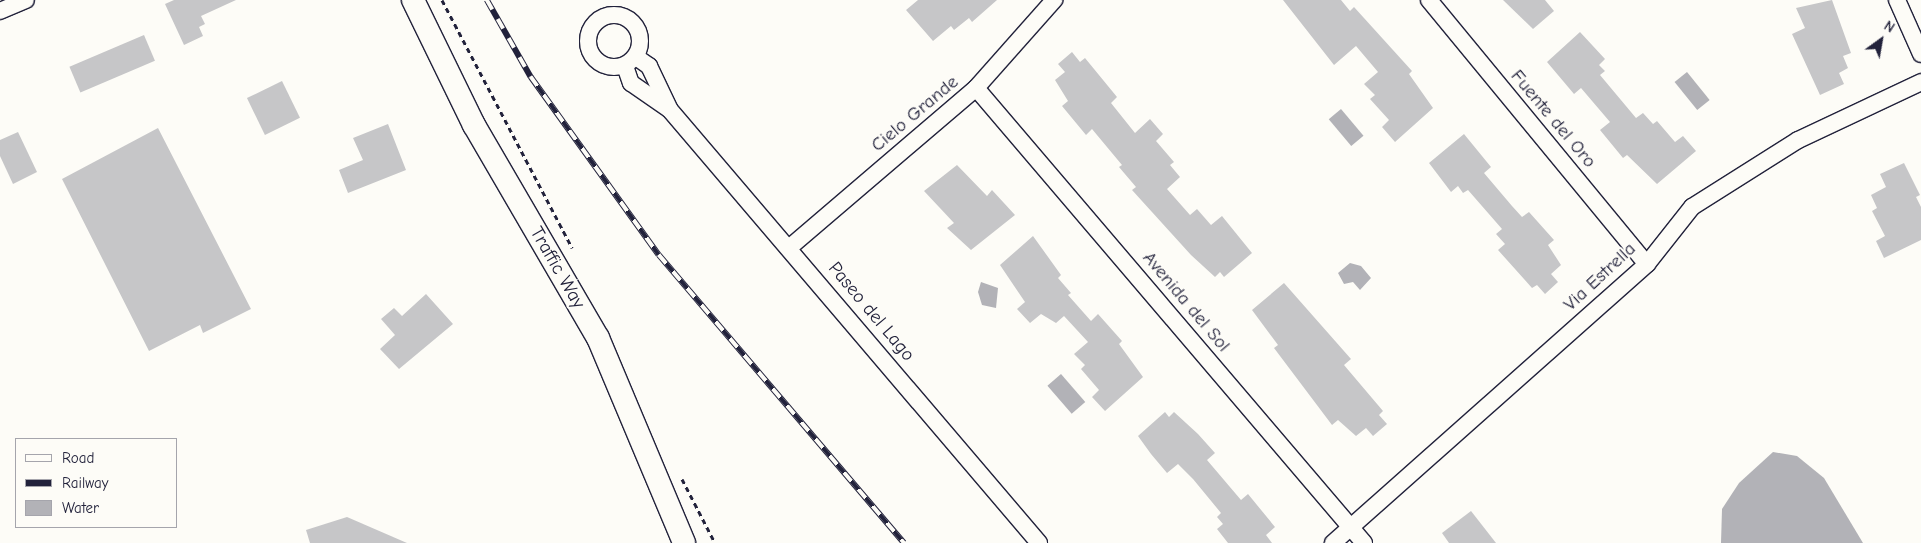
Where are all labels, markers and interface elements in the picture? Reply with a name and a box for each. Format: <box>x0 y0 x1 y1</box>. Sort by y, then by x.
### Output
north arrow <box>1856 15 1906 65</box>
text: N <box>1881 17 1898 36</box>
street label: Fuente del Oro <box>1505 65 1601 173</box>
street label: Cielo Grande <box>867 71 963 157</box>
street label: Traffic Way <box>524 223 590 313</box>
street label: Via Estrella <box>1559 238 1641 316</box>
street label: Avenida del Sol <box>1137 247 1235 357</box>
street label: Paseo del Lago <box>823 258 919 366</box>
legend <box>15 438 178 528</box>
text: Road <box>62 449 94 467</box>
text: Railway <box>62 474 108 492</box>
text: Water <box>62 499 99 517</box>

